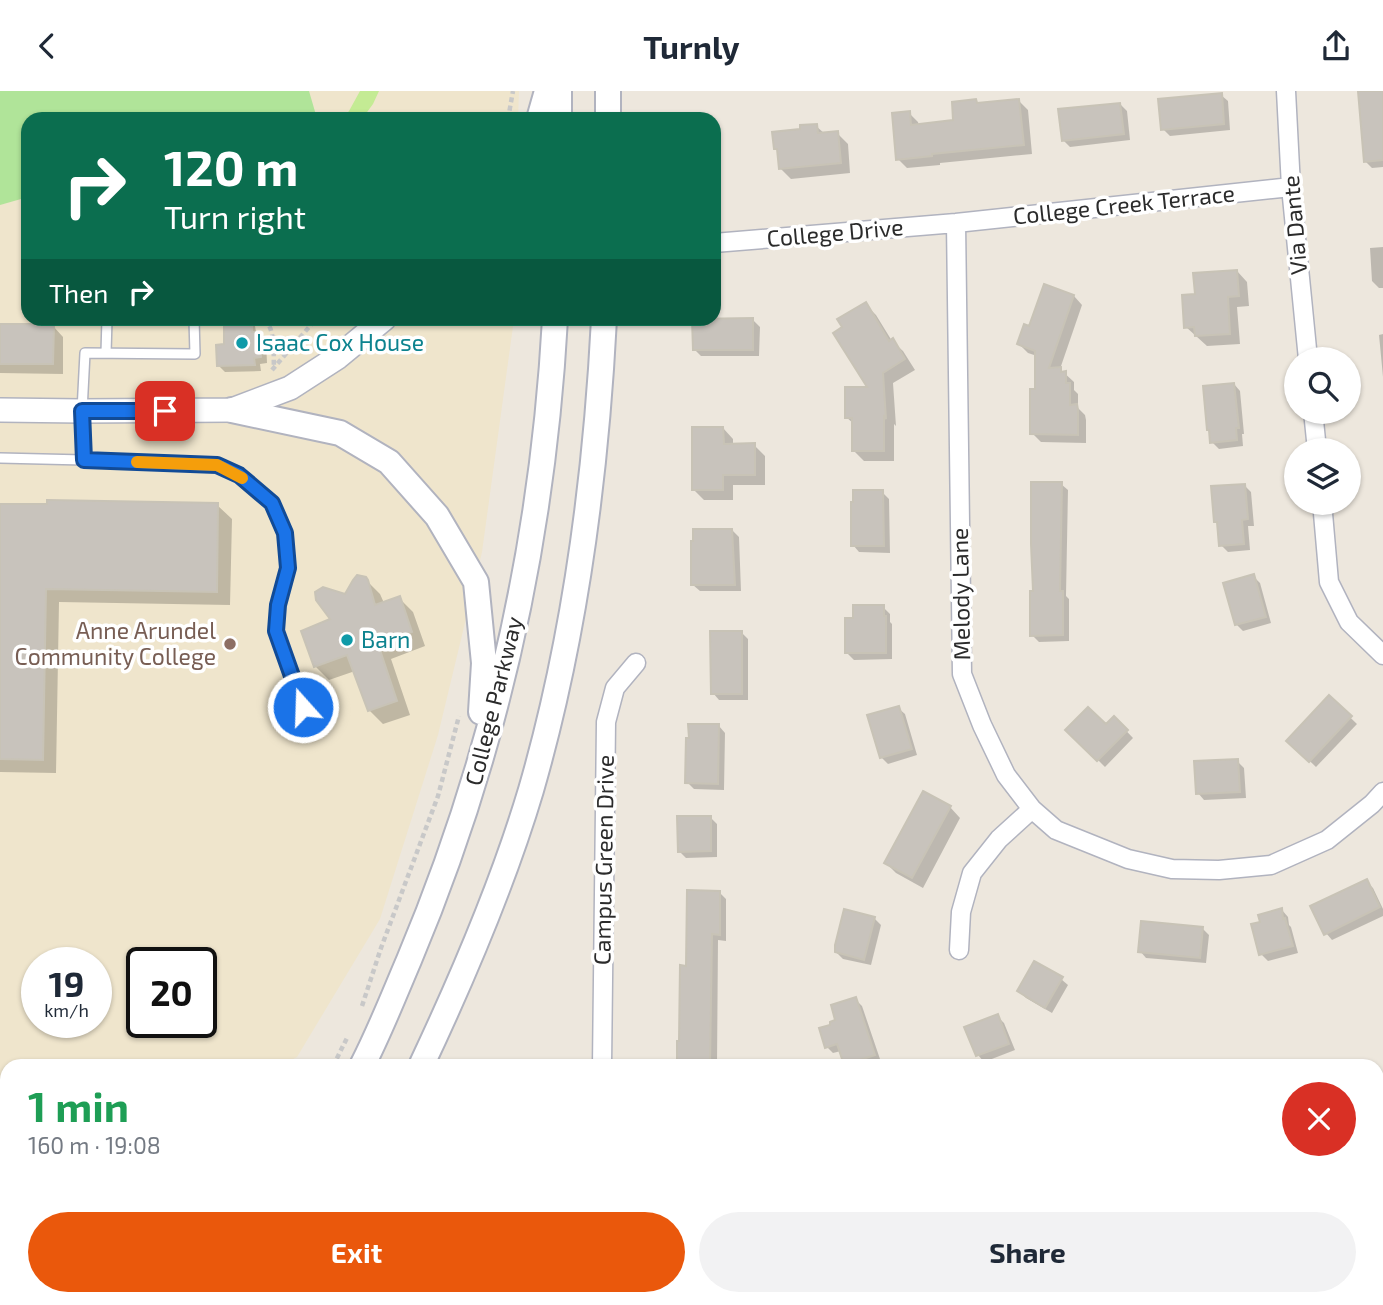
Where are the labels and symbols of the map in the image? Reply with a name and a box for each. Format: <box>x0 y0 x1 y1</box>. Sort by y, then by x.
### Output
street label: Via Dante <box>1276 174 1312 276</box>
street label: College Creek Terrace <box>1012 178 1236 230</box>
street label: College Drive <box>765 212 904 252</box>
place label: Isaac Cox House <box>256 328 424 356</box>
marker: Isaac Cox House <box>234 335 250 351</box>
pin <box>135 381 195 441</box>
street label: Melody Lane <box>945 528 975 661</box>
street label: College Parkway <box>459 613 528 788</box>
place label: Anne Arundel Community College <box>15 616 216 670</box>
place label: Barn <box>361 625 410 653</box>
marker: Barn <box>339 632 355 648</box>
marker: Anne Arundel Community College <box>222 636 238 652</box>
position arrow <box>266 670 340 744</box>
street label: Campus Green Drive <box>587 755 619 965</box>
speed limit sign: 20 <box>126 947 217 1038</box>

